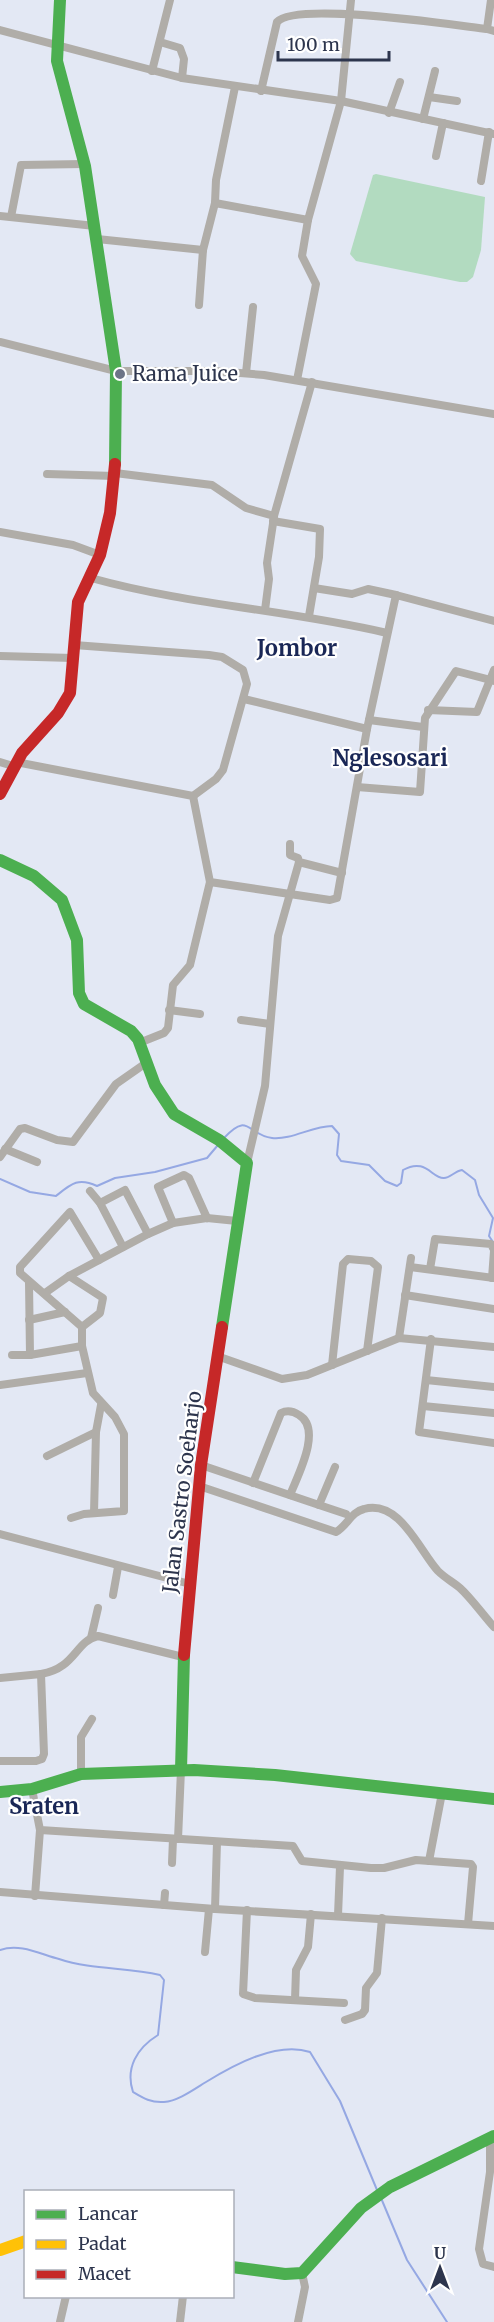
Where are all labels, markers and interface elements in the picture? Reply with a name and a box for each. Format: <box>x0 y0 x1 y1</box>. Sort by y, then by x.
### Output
scale bar <box>278 24 389 62</box>
text: 100 m <box>287 33 340 56</box>
place label: Rama Juice <box>132 361 238 386</box>
marker: Rama Juice <box>113 367 127 381</box>
district label: Jombor <box>256 634 337 662</box>
district label: Nglesosari <box>332 744 448 772</box>
street label: Jalan Sastro Soeharjo <box>157 1389 206 1595</box>
district label: Sraten <box>9 1792 79 1820</box>
legend <box>24 2190 234 2298</box>
text: Lancar <box>78 2202 138 2225</box>
text: Padat <box>78 2232 127 2255</box>
north arrow <box>410 2238 470 2298</box>
text: U <box>434 2243 446 2263</box>
text: Macet <box>78 2262 131 2285</box>

